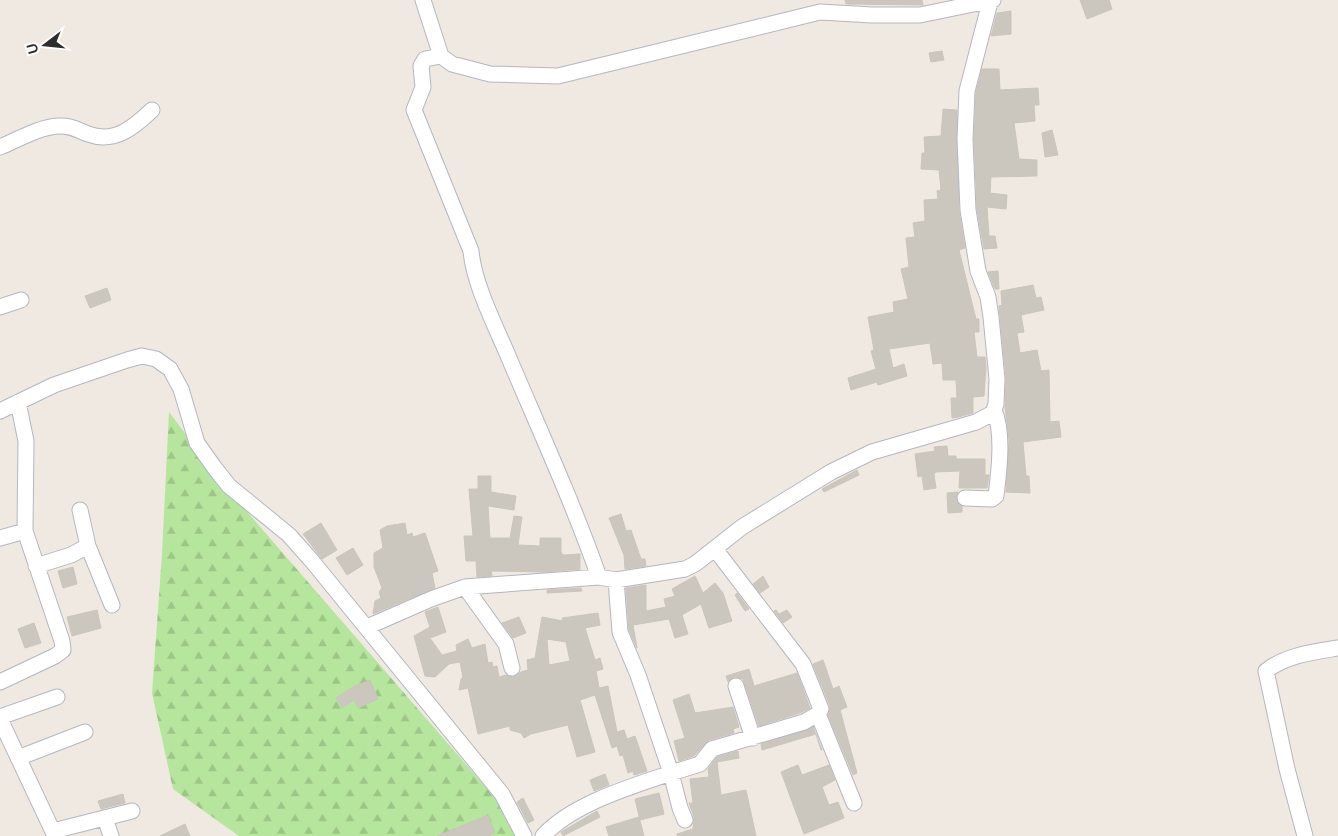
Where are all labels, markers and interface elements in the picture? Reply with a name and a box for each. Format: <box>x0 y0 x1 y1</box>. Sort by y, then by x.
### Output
north arrow <box>20 20 70 70</box>
text: U <box>22 41 42 56</box>

